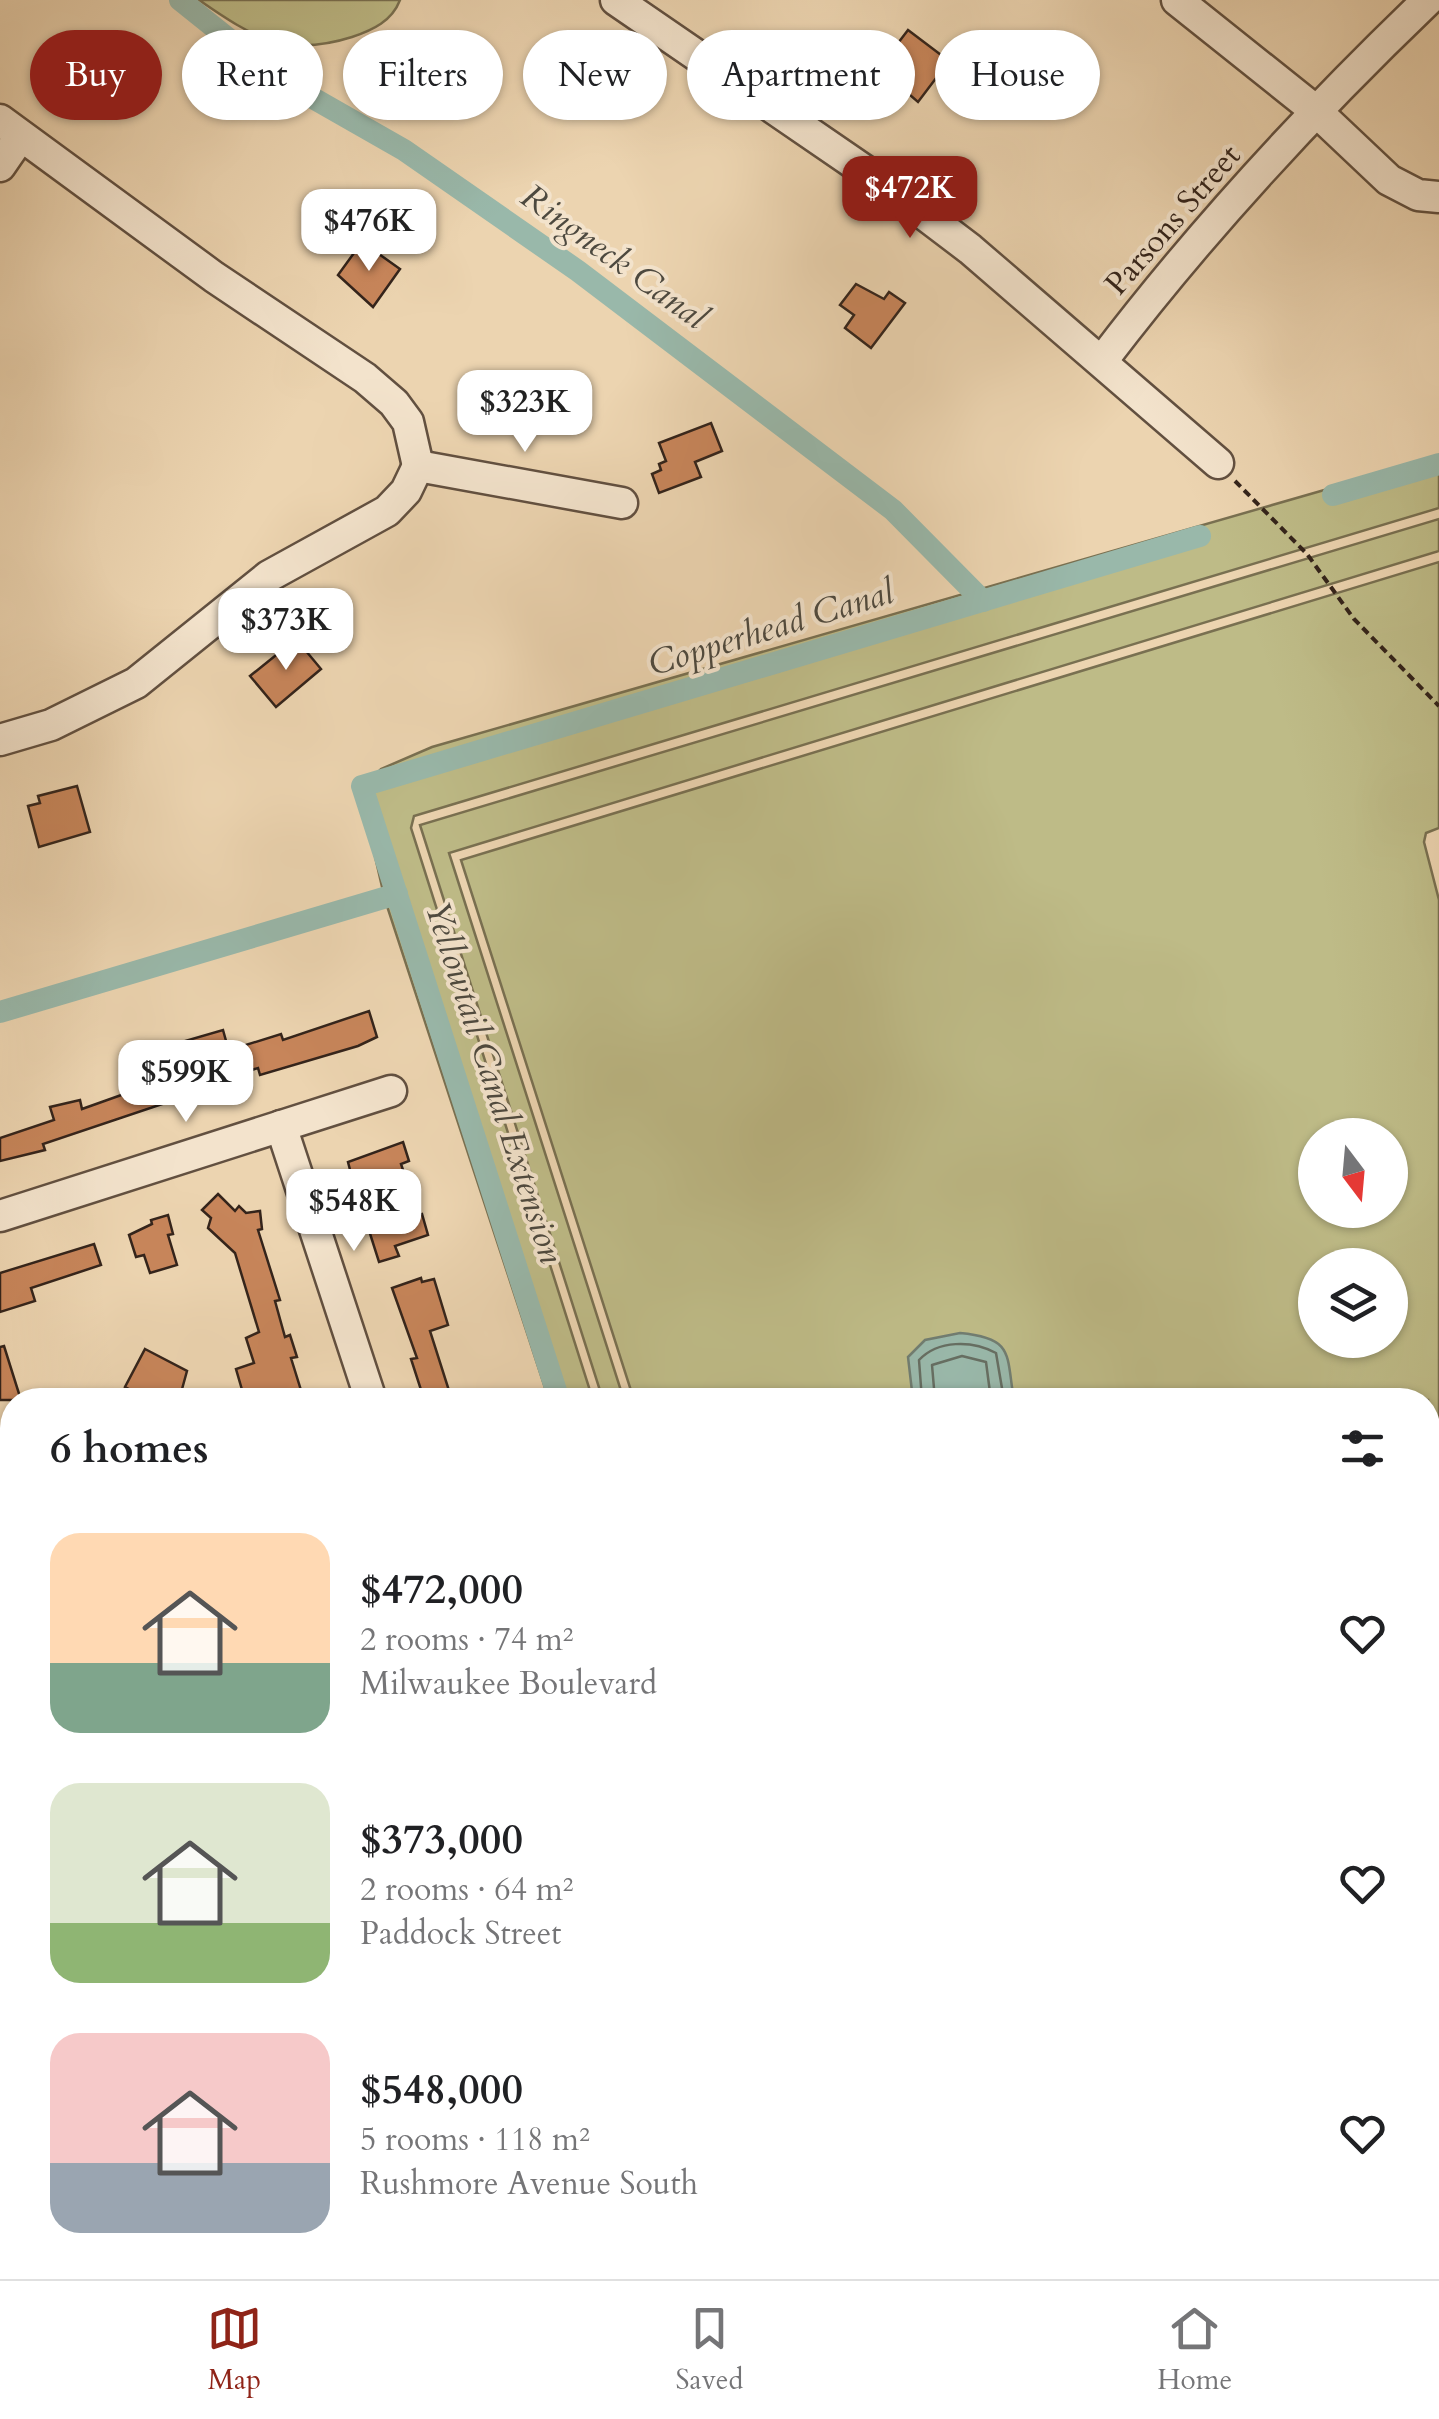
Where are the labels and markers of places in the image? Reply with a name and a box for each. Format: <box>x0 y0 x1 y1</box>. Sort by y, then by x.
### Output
pin: $472K <box>840 156 980 241</box>
pin: $476K <box>299 189 439 274</box>
pin: $323K <box>455 370 595 455</box>
pin: $373K <box>216 588 356 673</box>
pin: $599K <box>116 1040 256 1125</box>
pin: $548K <box>284 1169 424 1254</box>

